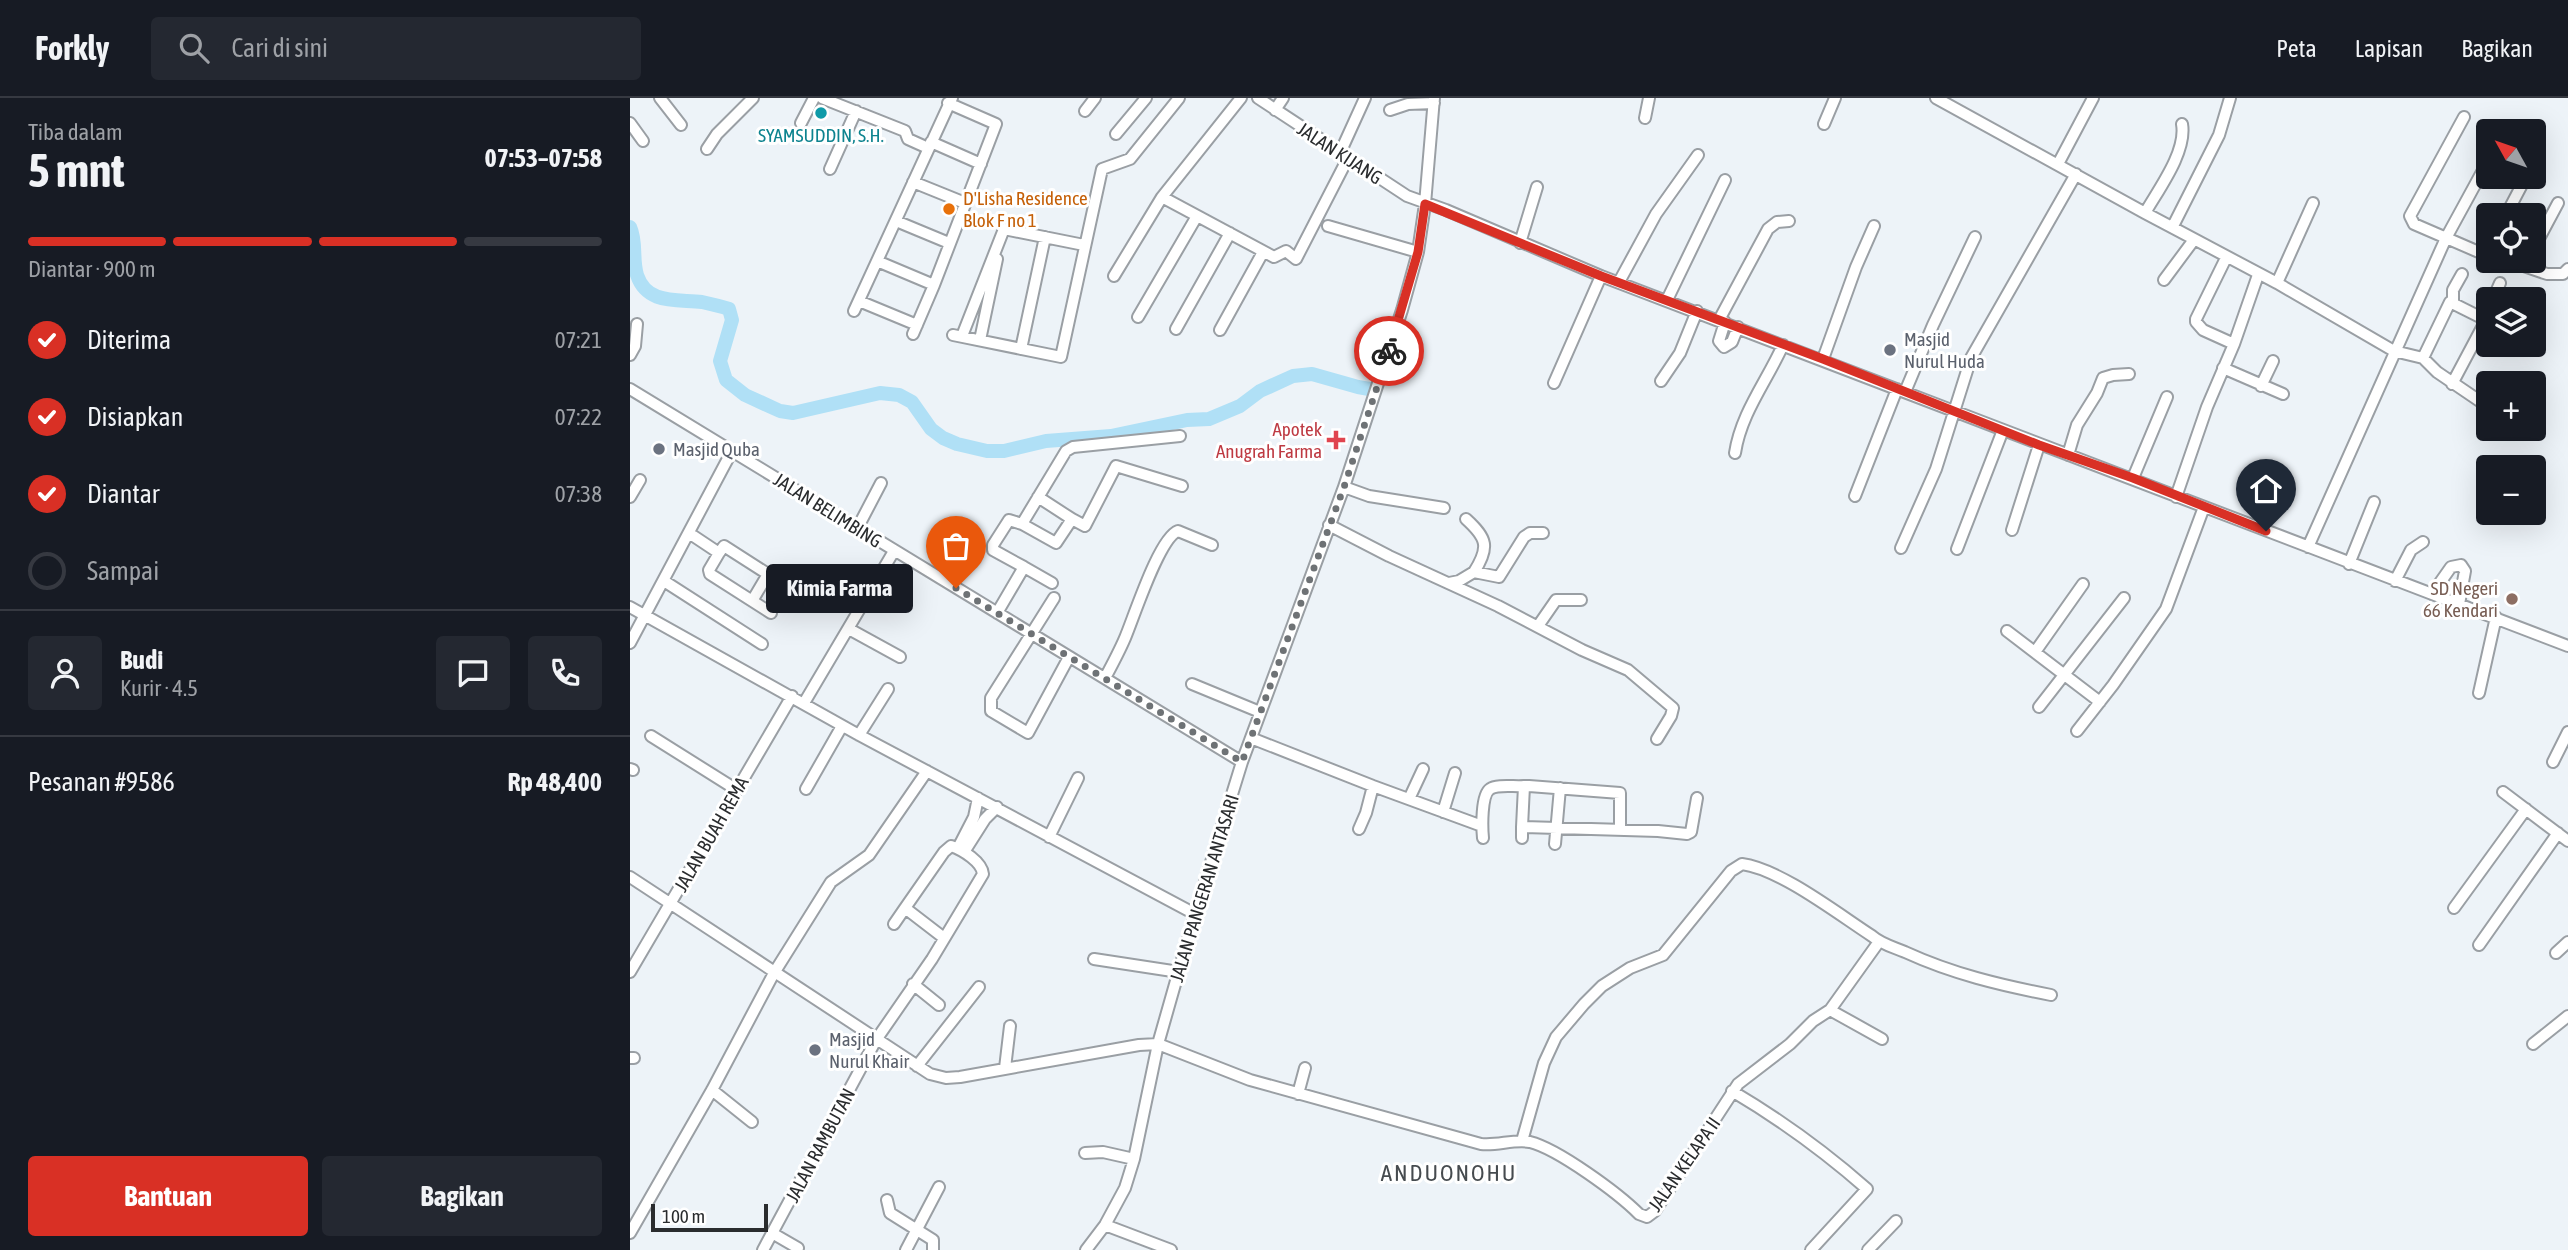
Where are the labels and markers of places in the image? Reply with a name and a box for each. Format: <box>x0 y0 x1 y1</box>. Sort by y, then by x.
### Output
marker: SYAMSUDDIN, S.H. <box>813 105 829 121</box>
place label: SYAMSUDDIN, S.H. <box>758 124 884 146</box>
place label: D'Lisha Residence Blok F no 1 <box>963 187 1088 231</box>
marker: D'Lisha Residence Blok F no 1 <box>941 201 957 217</box>
place label: Masjid Nurul Huda <box>1904 328 1985 372</box>
marker: Masjid Nurul Huda <box>1882 342 1898 358</box>
place label: Apotek Anugrah Farma <box>1216 418 1323 462</box>
marker: Apotek Anugrah Farma <box>1328 432 1344 448</box>
place label: Masjid Quba <box>673 438 760 460</box>
marker: Masjid Quba <box>651 441 667 457</box>
pin <box>2236 459 2296 531</box>
pin <box>926 516 986 588</box>
callout: Kimia Farma <box>767 564 914 612</box>
place label: SD Negeri 66 Kendari <box>2423 577 2498 621</box>
marker: SD Negeri 66 Kendari <box>2504 591 2520 607</box>
place label: Masjid Nurul Khair <box>829 1028 910 1072</box>
marker: Masjid Nurul Khair <box>807 1042 823 1058</box>

